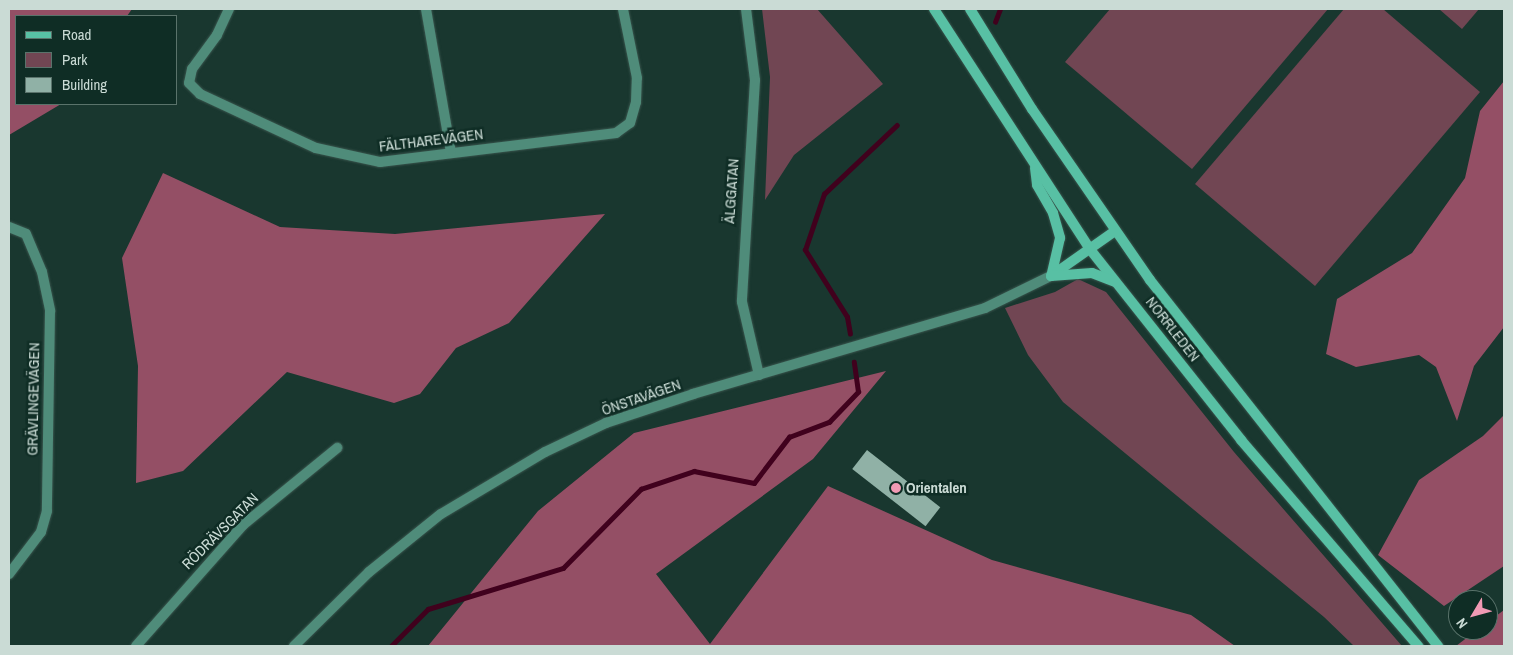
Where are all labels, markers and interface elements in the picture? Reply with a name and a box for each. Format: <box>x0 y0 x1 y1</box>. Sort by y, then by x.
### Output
legend <box>15 15 178 105</box>
text: Road <box>62 24 91 45</box>
text: Park <box>62 49 87 70</box>
text: Building <box>62 74 107 95</box>
street label: FÄLTHAREVÄGEN <box>378 125 484 155</box>
street label: ÄLGGATAN <box>720 158 742 224</box>
street label: NORRLEDEN <box>1142 293 1204 365</box>
street label: GRÄVLINGEVÄGEN <box>23 342 43 456</box>
street label: ÖNSTAVÄGEN <box>599 375 683 419</box>
place label: Orientalen <box>906 479 967 497</box>
marker: Orientalen <box>890 482 902 494</box>
street label: RÖDRÄVSGATAN <box>178 489 262 573</box>
north arrow <box>1448 590 1498 640</box>
text: N <box>1452 615 1472 632</box>

